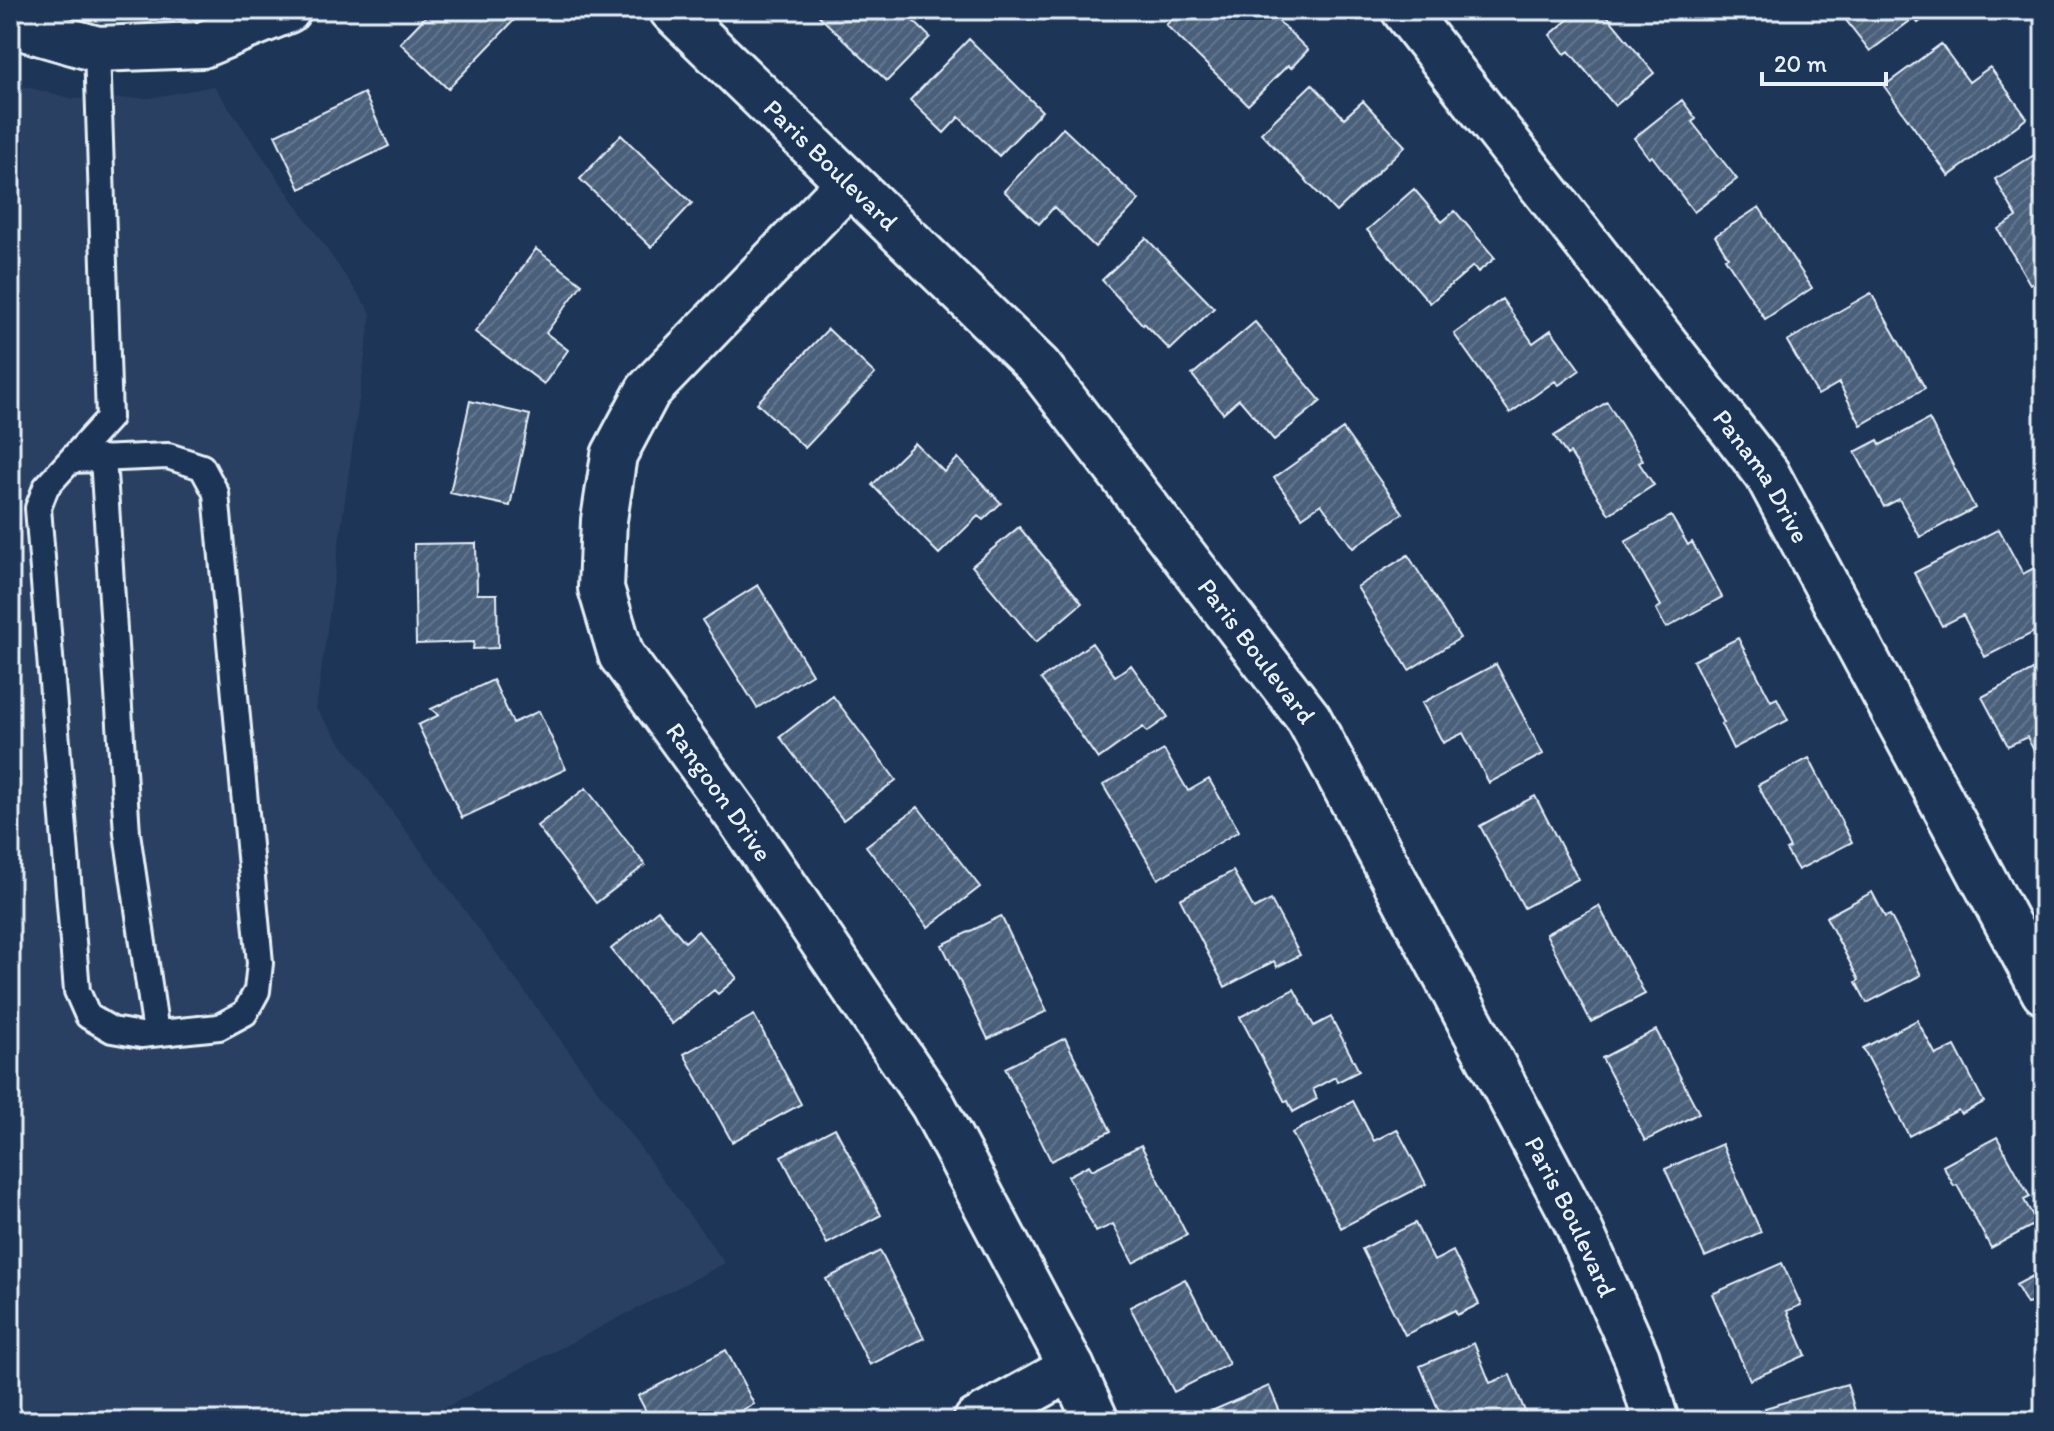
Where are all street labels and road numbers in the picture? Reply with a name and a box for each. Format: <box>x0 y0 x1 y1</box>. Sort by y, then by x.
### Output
street label: Paris Boulevard <box>757 92 905 237</box>
street label: Panama Drive <box>1706 403 1817 548</box>
street label: Paris Boulevard <box>1191 572 1323 730</box>
street label: Rangoon Drive <box>659 716 780 867</box>
street label: Paris Boulevard <box>1518 1131 1624 1302</box>

